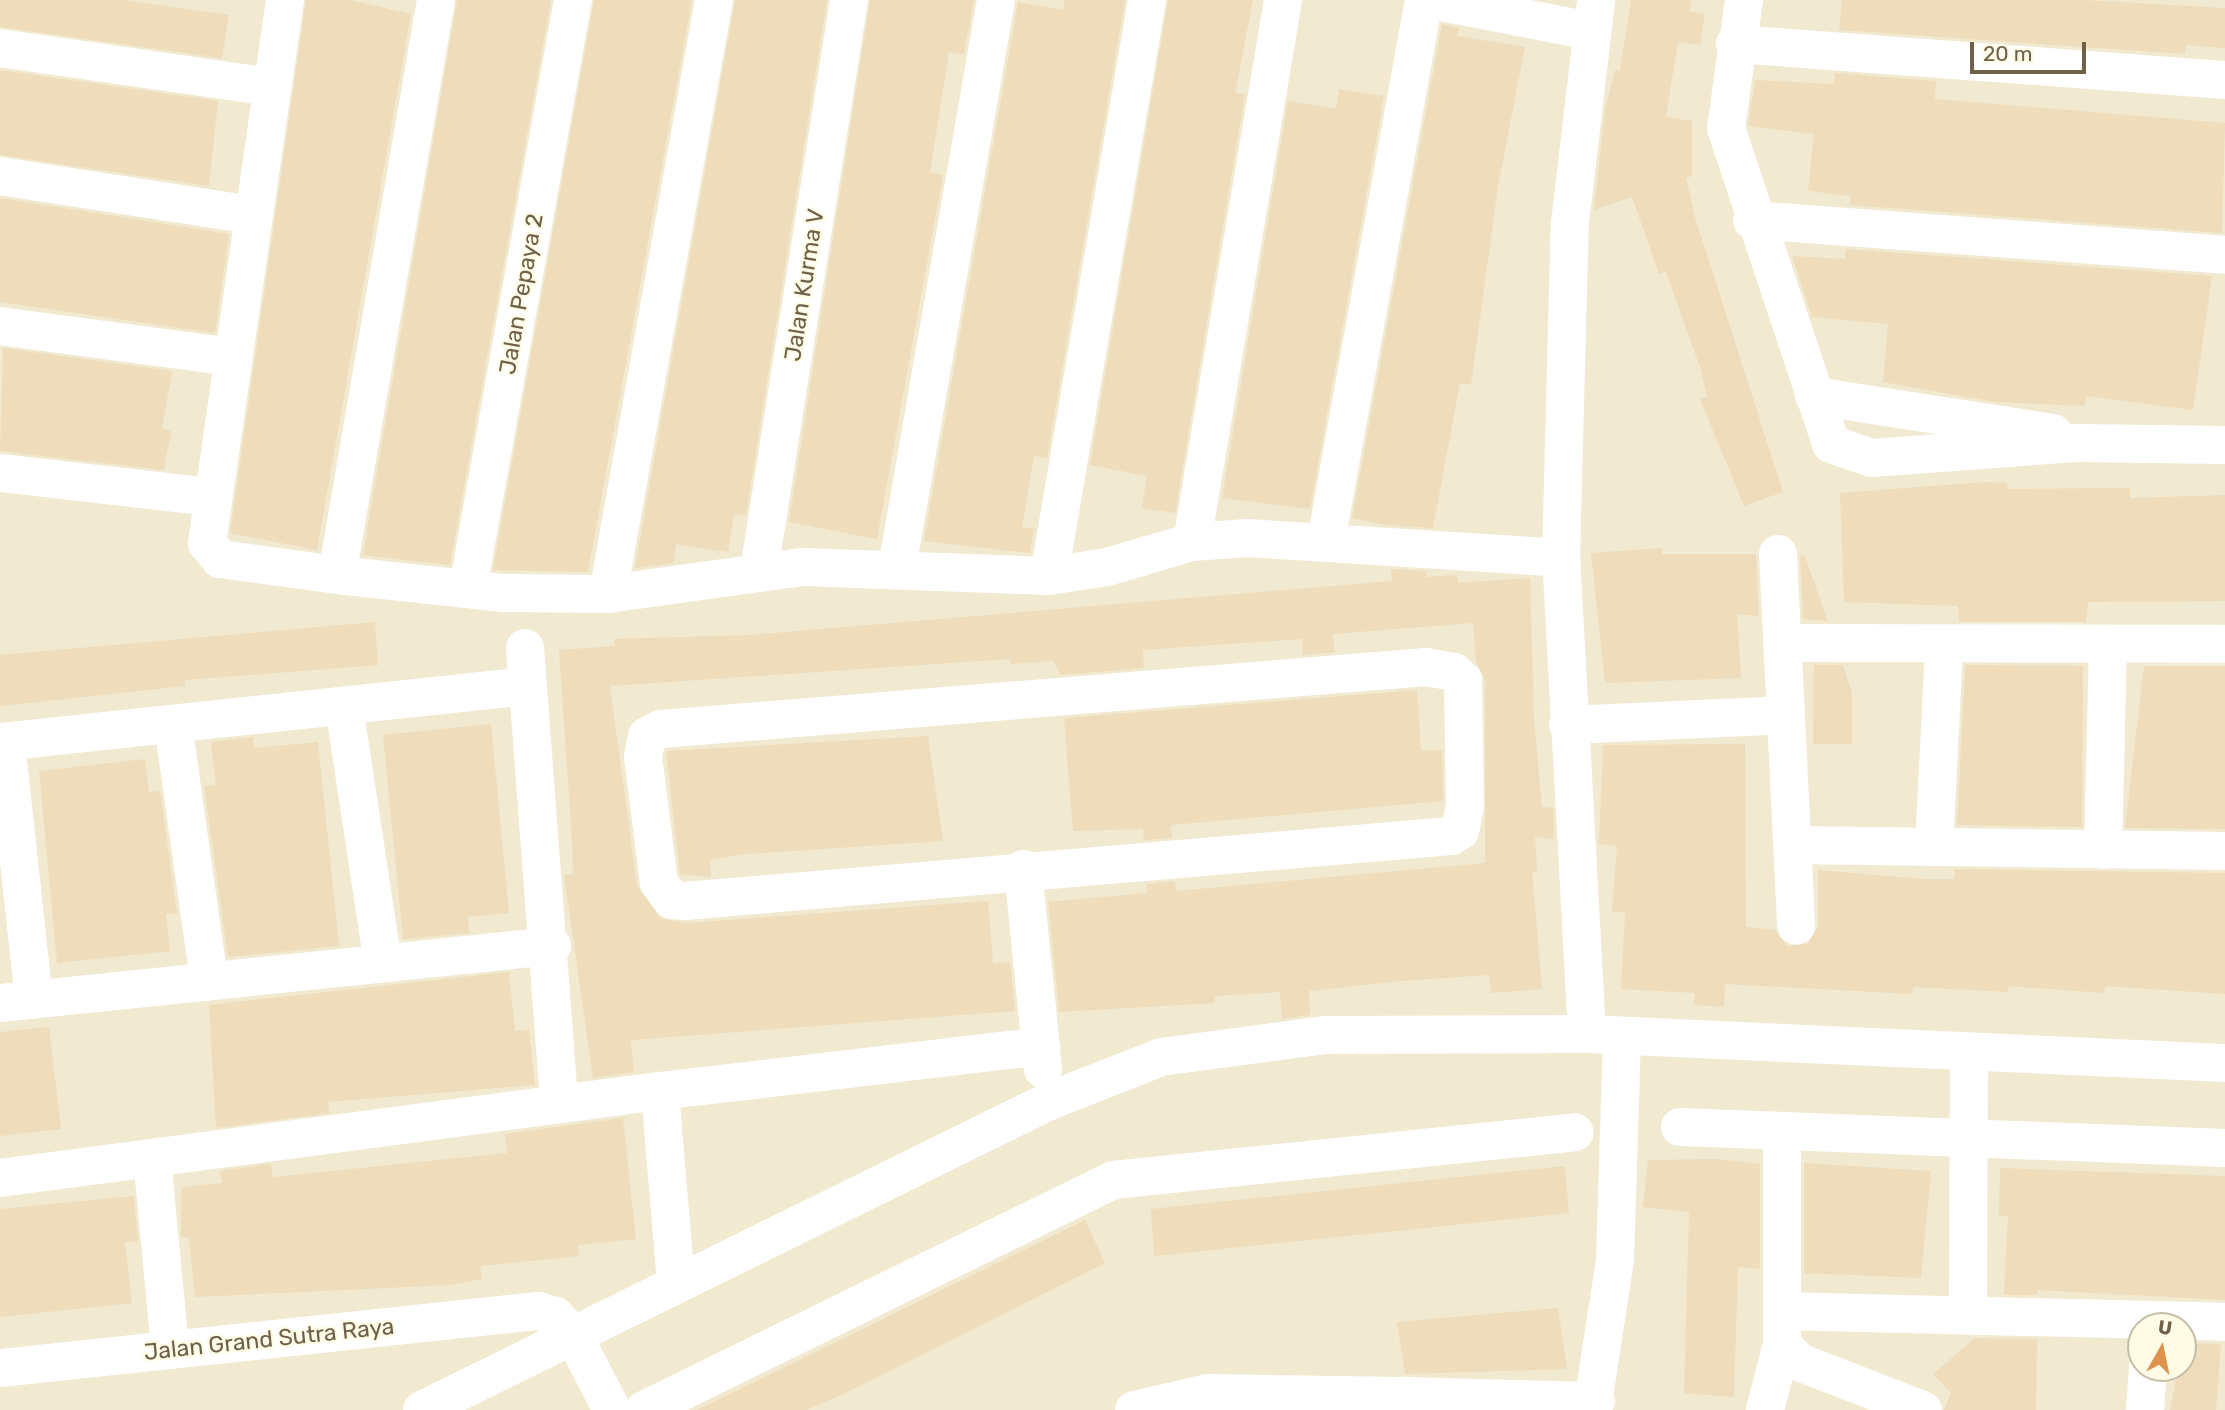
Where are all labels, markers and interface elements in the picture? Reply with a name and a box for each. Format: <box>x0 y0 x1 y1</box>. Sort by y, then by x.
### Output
scale bar <box>1973 28 2088 72</box>
text: 20 m <box>1983 41 2032 66</box>
street label: Jalan Kurma V <box>778 206 830 364</box>
street label: Jalan Pepaya 2 <box>493 211 549 377</box>
street label: Jalan Grand Sutra Raya <box>142 1312 396 1366</box>
north arrow <box>2127 1312 2197 1382</box>
text: U <box>2156 1315 2174 1340</box>

